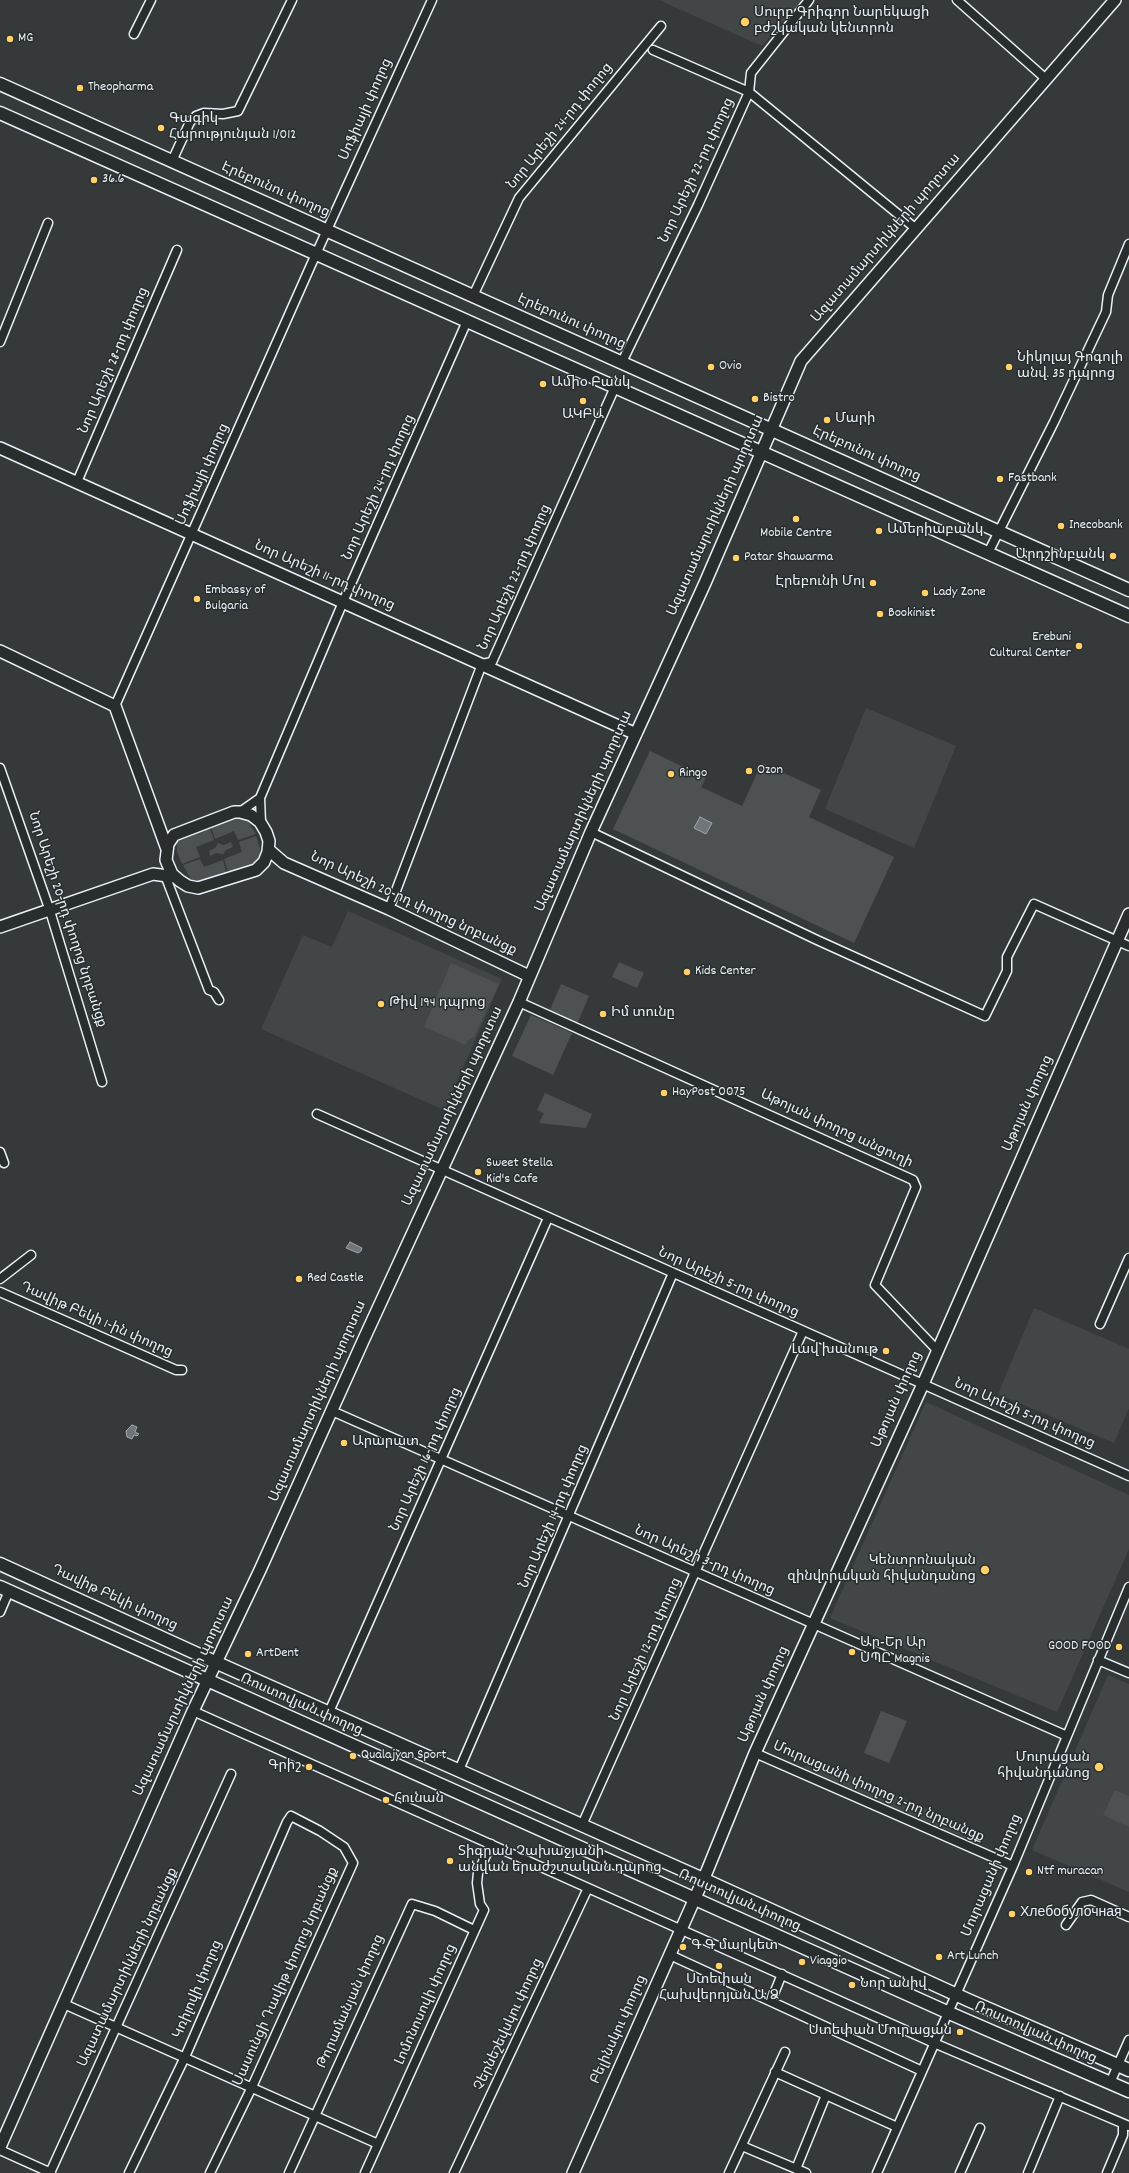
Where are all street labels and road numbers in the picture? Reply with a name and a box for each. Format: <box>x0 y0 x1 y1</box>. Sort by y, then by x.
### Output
street label: Սոֆիայի փողոց <box>337 56 397 164</box>
street label: Նոր Արեշի 24-րդ փողոց <box>505 60 617 194</box>
street label: Նոր Արեշի 22-րդ փողոց <box>657 96 739 246</box>
street label: Ազատամարտիկների պողոտա <box>809 151 965 327</box>
street label: Էրեբունու փողոց <box>218 160 332 222</box>
street label: Նոր Արեշի 28-րդ փողոց <box>76 285 154 437</box>
street label: Էրեբունու փողոց <box>514 292 628 354</box>
street label: Նոր Արեշի 24-րդ փողոց <box>340 412 420 564</box>
street label: Ազատամարտիկների պողոտա <box>665 413 769 619</box>
street label: Սոֆիայի փողոց <box>174 421 234 529</box>
street label: Էրեբունու փողոց <box>809 424 923 486</box>
street label: Նոր Արեշի 22-րդ փողոց <box>476 502 556 654</box>
street label: Նոր Արեշի 11-րդ փողոց <box>251 538 397 616</box>
street label: Ազատամարտիկների պողոտա <box>533 709 637 915</box>
street label: Նոր Արեշի 20-րդ փողոց նրբանցք <box>23 810 109 1030</box>
street label: Նոր Արեշի 20-րդ փողոց նրբանցք <box>307 850 519 960</box>
street label: Ազատամարտիկների պողոտա <box>400 1004 508 1210</box>
street label: Աթոյան փողոց <box>1000 1053 1058 1155</box>
street label: Աթոյան փողոց անցուղի <box>757 1087 915 1173</box>
street label: Նոր Արեշի 5-րդ փողոց <box>655 1245 801 1323</box>
street label: Դավիթ Բեկի 1-ին փողոց <box>17 1280 175 1362</box>
street label: Ազատամարտիկների պողոտա <box>267 1299 371 1505</box>
street label: Աթոյան փողոց <box>869 1349 927 1451</box>
street label: Նոր Արեշի 5-րդ փողոց <box>951 1376 1097 1454</box>
street label: Նոր Արեշի 16-րդ փողոց <box>388 1385 466 1535</box>
street label: Նոր Արեշի 14-րդ փողոց <box>517 1442 593 1592</box>
street label: Նոր Արեշի 3-րդ փողոց <box>631 1523 777 1601</box>
street label: Դավիթ Բեկի փողոց <box>48 1562 180 1636</box>
street label: Նոր Արեշի 12-րդ փողոց <box>608 1576 686 1724</box>
street label: Ազատամարտիկների պողոտա <box>131 1594 239 1800</box>
street label: Աթոյան փողոց <box>736 1644 794 1746</box>
street label: Ռոստովյան փողոց <box>237 1671 365 1741</box>
street label: Մուրացանի փողոց 2-րդ նրբանցք <box>770 1739 986 1847</box>
street label: Մուրացանի փողոց <box>959 1812 1027 1940</box>
street label: Սասունցի Դավիթ փողոց նրբանցք <box>231 1865 343 2089</box>
street label: Ազատամարտիկների նրբանցք <box>75 1866 183 2070</box>
street label: Ռոստովյան փողոց <box>675 1867 803 1937</box>
street label: Թորամանյան փողոց <box>315 1932 389 2072</box>
street label: Կռիլովի փողոց <box>171 1938 227 2042</box>
street label: Լոմոնոսովի փողոց <box>393 1942 461 2068</box>
street label: Չերնեշեվսկու փողոց <box>472 1956 548 2094</box>
street label: Բելինսկու փողոց <box>588 1973 652 2087</box>
street label: Ռոստովյան փողոց <box>971 1999 1099 2069</box>

